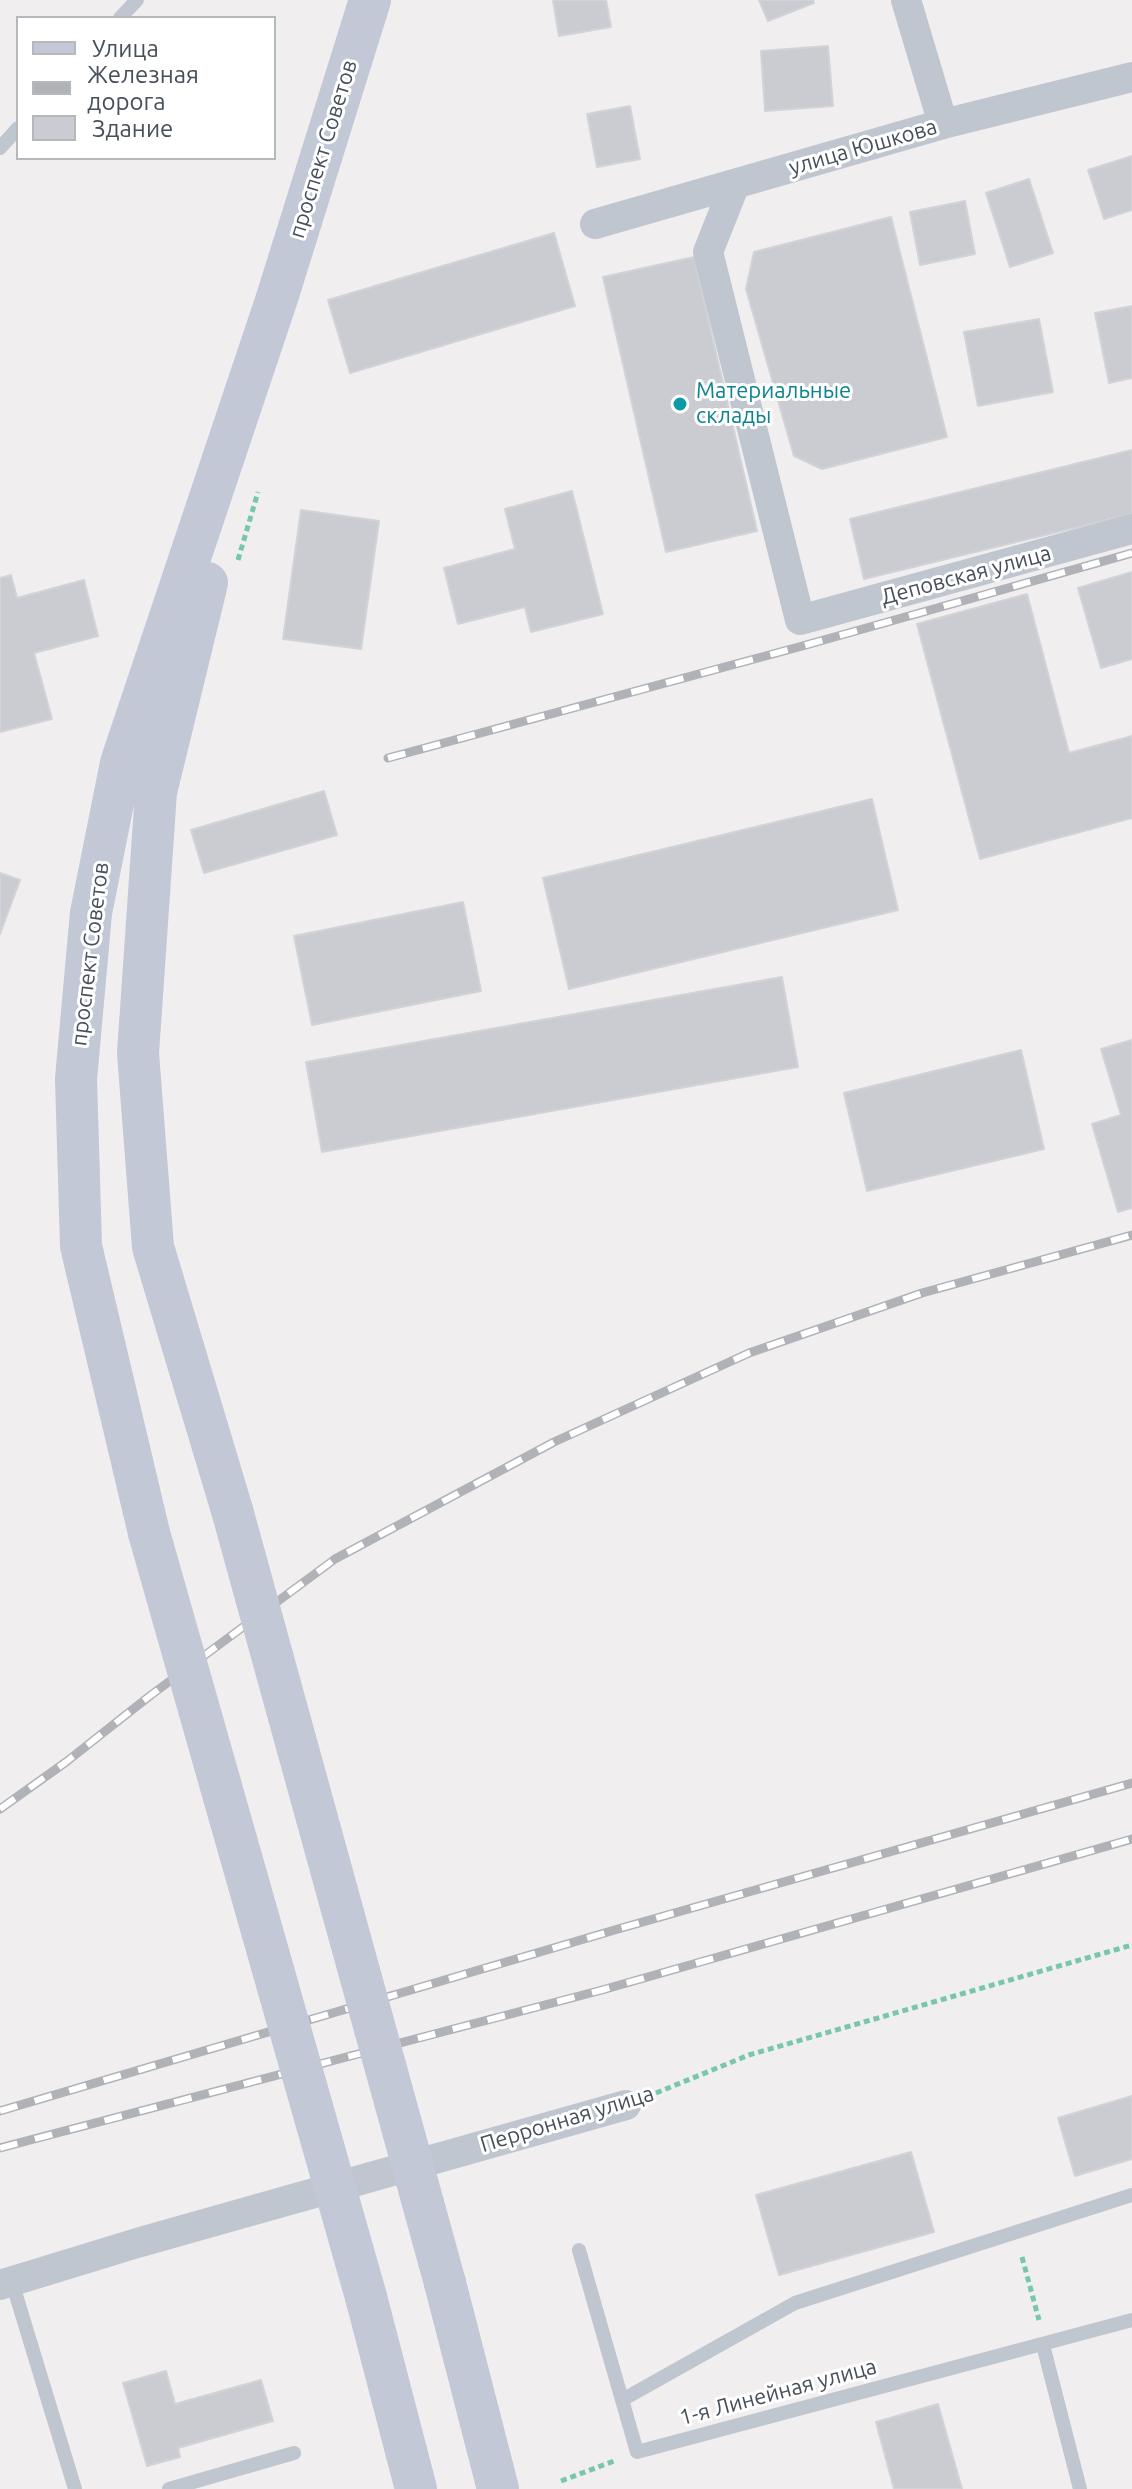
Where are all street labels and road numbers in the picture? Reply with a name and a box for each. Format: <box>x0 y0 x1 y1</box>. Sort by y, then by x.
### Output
street label: проспект Советов <box>283 57 363 241</box>
street label: улица Юшкова <box>786 113 940 181</box>
street label: Деповская улица <box>878 540 1054 610</box>
street label: проспект Советов <box>66 861 114 1047</box>
street label: Перронная улица <box>477 2080 657 2158</box>
street label: 1-я Линейная улица <box>676 2353 880 2431</box>

